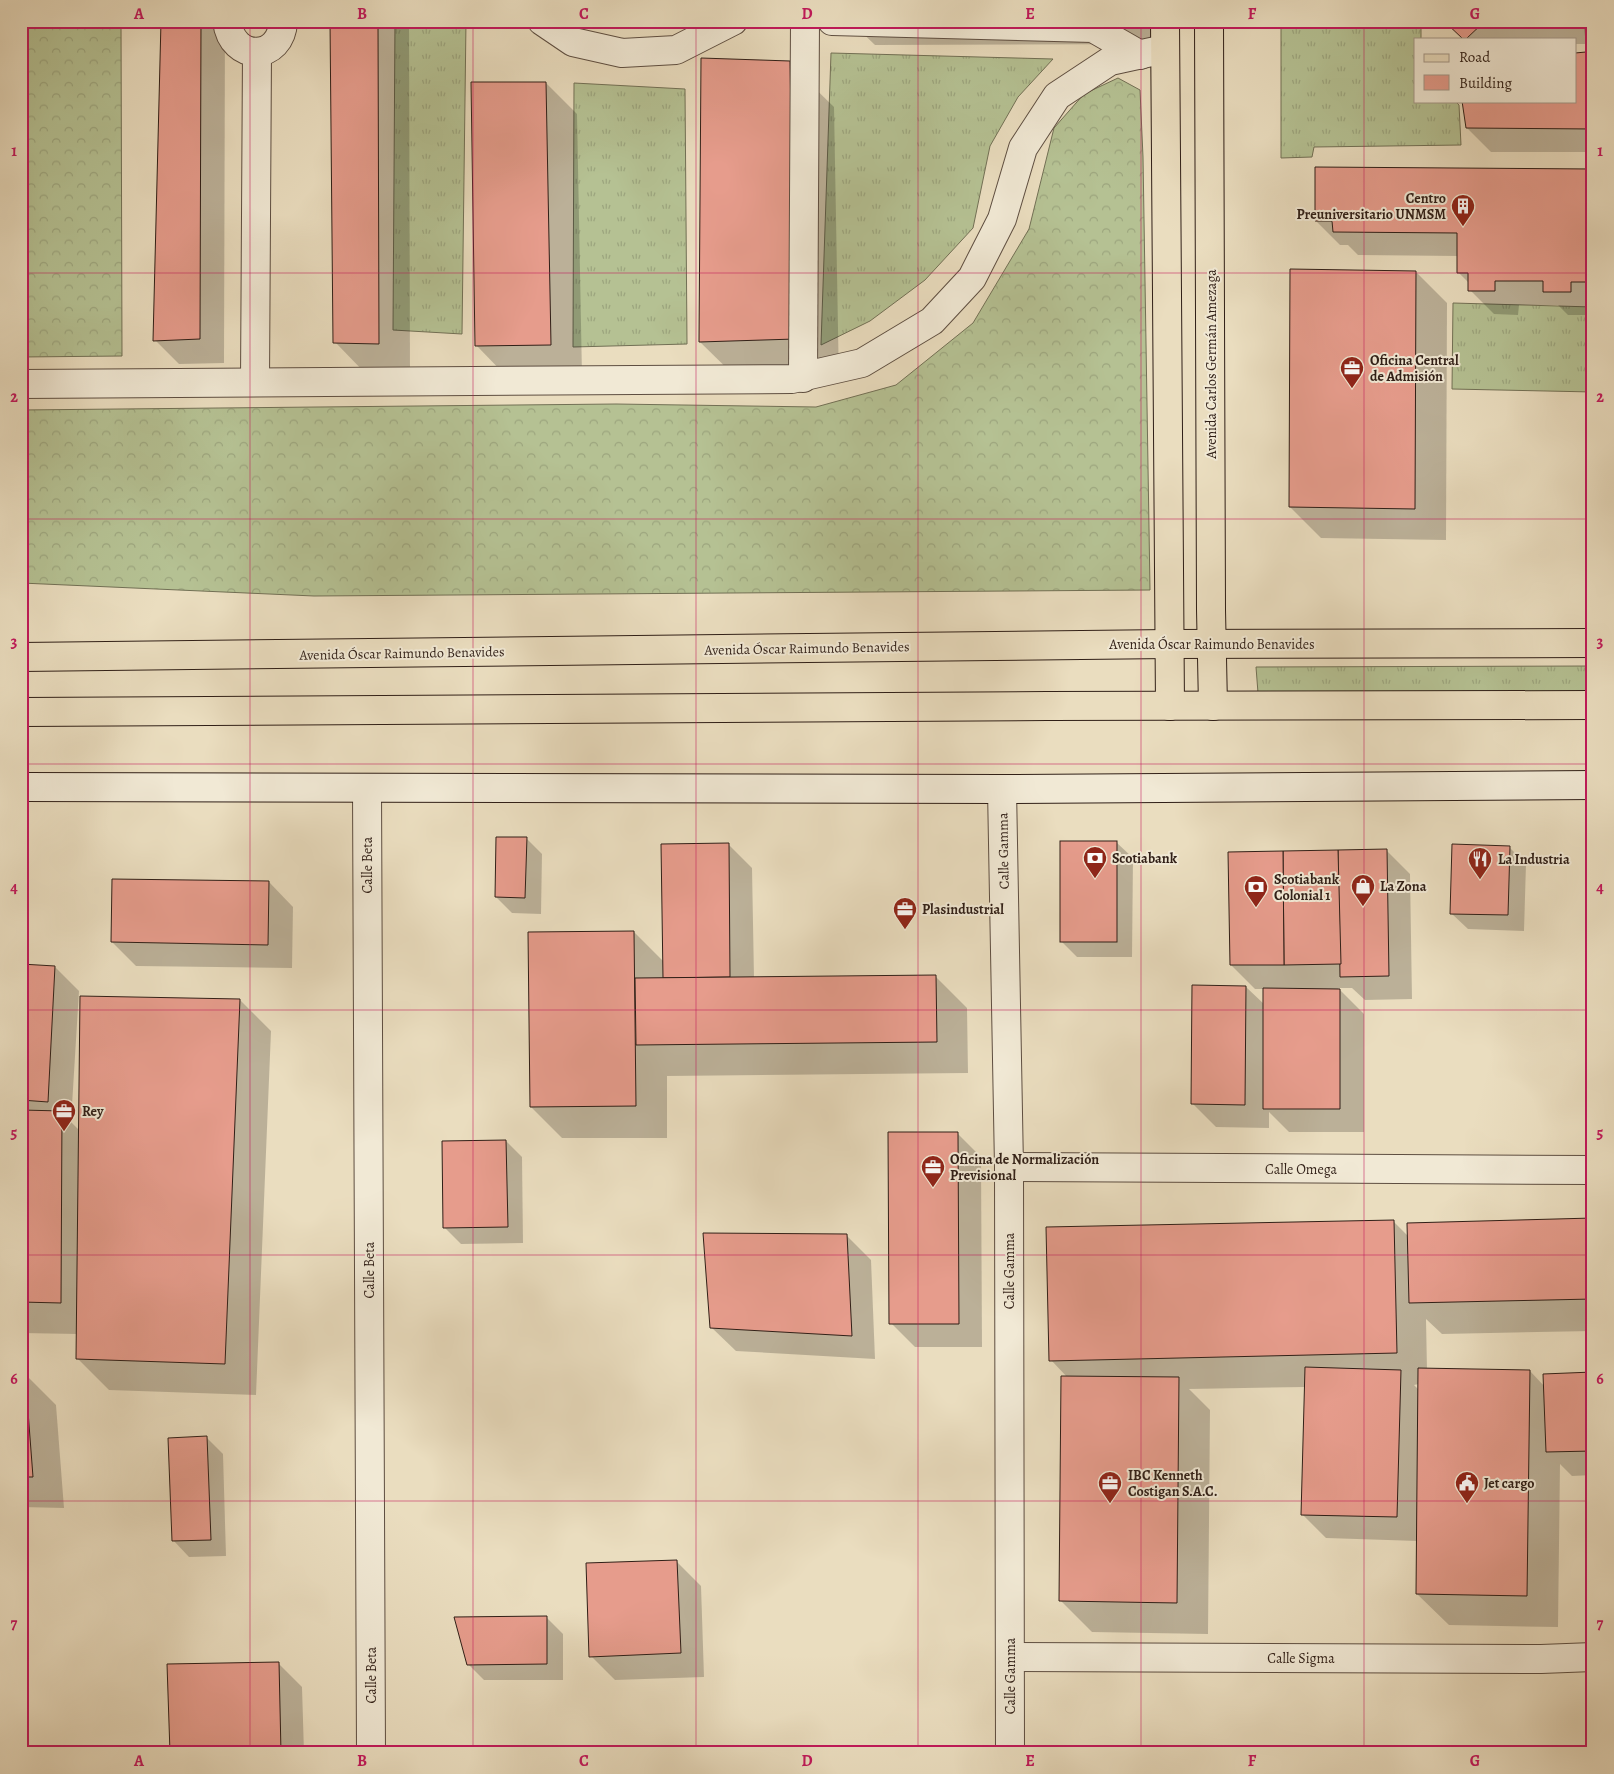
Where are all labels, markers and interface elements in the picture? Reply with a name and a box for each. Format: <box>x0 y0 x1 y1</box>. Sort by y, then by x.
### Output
text: A <box>133 3 145 25</box>
text: B <box>357 3 367 25</box>
text: C <box>579 3 589 25</box>
text: D <box>801 3 813 25</box>
text: E <box>1025 3 1035 25</box>
text: F <box>1248 3 1257 25</box>
text: G <box>1470 3 1480 25</box>
legend <box>1414 38 1576 102</box>
text: Road <box>1459 47 1491 67</box>
text: Building <box>1459 73 1512 93</box>
text: 1 <box>11 140 17 162</box>
text: 1 <box>1597 140 1603 162</box>
place label: Centro Preuniversitario UNMSM <box>1297 189 1446 224</box>
building icon: Centro Preuniversitario UNMSM <box>1450 193 1476 227</box>
street label: Avenida Carlos Germán Amezaga <box>1202 269 1221 460</box>
place label: Oficina Central de Admisión <box>1370 351 1459 386</box>
office icon: Oficina Central de Admisión <box>1339 355 1365 389</box>
text: 2 <box>10 386 18 408</box>
text: 2 <box>1596 386 1604 408</box>
text: 3 <box>11 631 18 653</box>
text: 3 <box>1597 631 1604 653</box>
street label: Avenida Óscar Raimundo Benavides <box>1108 635 1315 654</box>
street label: Avenida Óscar Raimundo Benavides <box>703 637 910 660</box>
street label: Avenida Óscar Raimundo Benavides <box>298 642 505 665</box>
street label: Calle Gamma <box>993 812 1014 890</box>
street label: Calle Beta <box>358 836 377 893</box>
bank icon: Scotiabank <box>1082 845 1108 879</box>
restaurant icon: La Industria <box>1467 846 1493 880</box>
place label: Scotiabank <box>1112 849 1178 868</box>
place label: La Industria <box>1498 850 1570 869</box>
place label: Scotiabank Colonial 1 <box>1274 870 1340 905</box>
shop icon: La Zona <box>1350 873 1376 907</box>
bank icon: Scotiabank Colonial 1 <box>1243 874 1269 908</box>
text: 4 <box>10 877 18 899</box>
place label: La Zona <box>1380 877 1427 896</box>
text: 4 <box>1596 877 1604 899</box>
office icon: Plasindustrial <box>892 896 918 930</box>
place label: Plasindustrial <box>922 900 1004 919</box>
office icon: Rey <box>51 1098 77 1132</box>
place label: Rey <box>82 1102 104 1121</box>
text: 5 <box>11 1122 18 1144</box>
text: 5 <box>1597 1122 1604 1144</box>
place label: Oficina de Normalización Previsional <box>950 1150 1099 1185</box>
office icon: Oficina de Normalización Previsional <box>920 1154 946 1188</box>
street label: Calle Omega <box>1265 1160 1337 1179</box>
street label: Calle Gamma <box>1000 1232 1019 1309</box>
street label: Calle Beta <box>360 1241 379 1298</box>
text: 6 <box>10 1368 18 1390</box>
text: 6 <box>1596 1368 1604 1390</box>
place label: IBC Kenneth Costigan S.A.C. <box>1128 1466 1218 1501</box>
office icon: IBC Kenneth Costigan S.A.C. <box>1097 1470 1123 1504</box>
public building icon: Jet cargo <box>1454 1470 1480 1504</box>
place label: Jet cargo <box>1484 1474 1534 1493</box>
text: 7 <box>11 1613 18 1635</box>
text: 7 <box>1597 1613 1604 1635</box>
street label: Calle Gamma <box>1001 1637 1020 1714</box>
street label: Calle Beta <box>362 1646 381 1703</box>
street label: Calle Sigma <box>1267 1649 1335 1668</box>
text: A <box>133 1750 145 1772</box>
text: B <box>357 1750 367 1772</box>
text: C <box>579 1750 589 1772</box>
text: D <box>801 1750 813 1772</box>
text: E <box>1025 1750 1035 1772</box>
text: F <box>1248 1750 1257 1772</box>
text: G <box>1470 1750 1480 1772</box>

